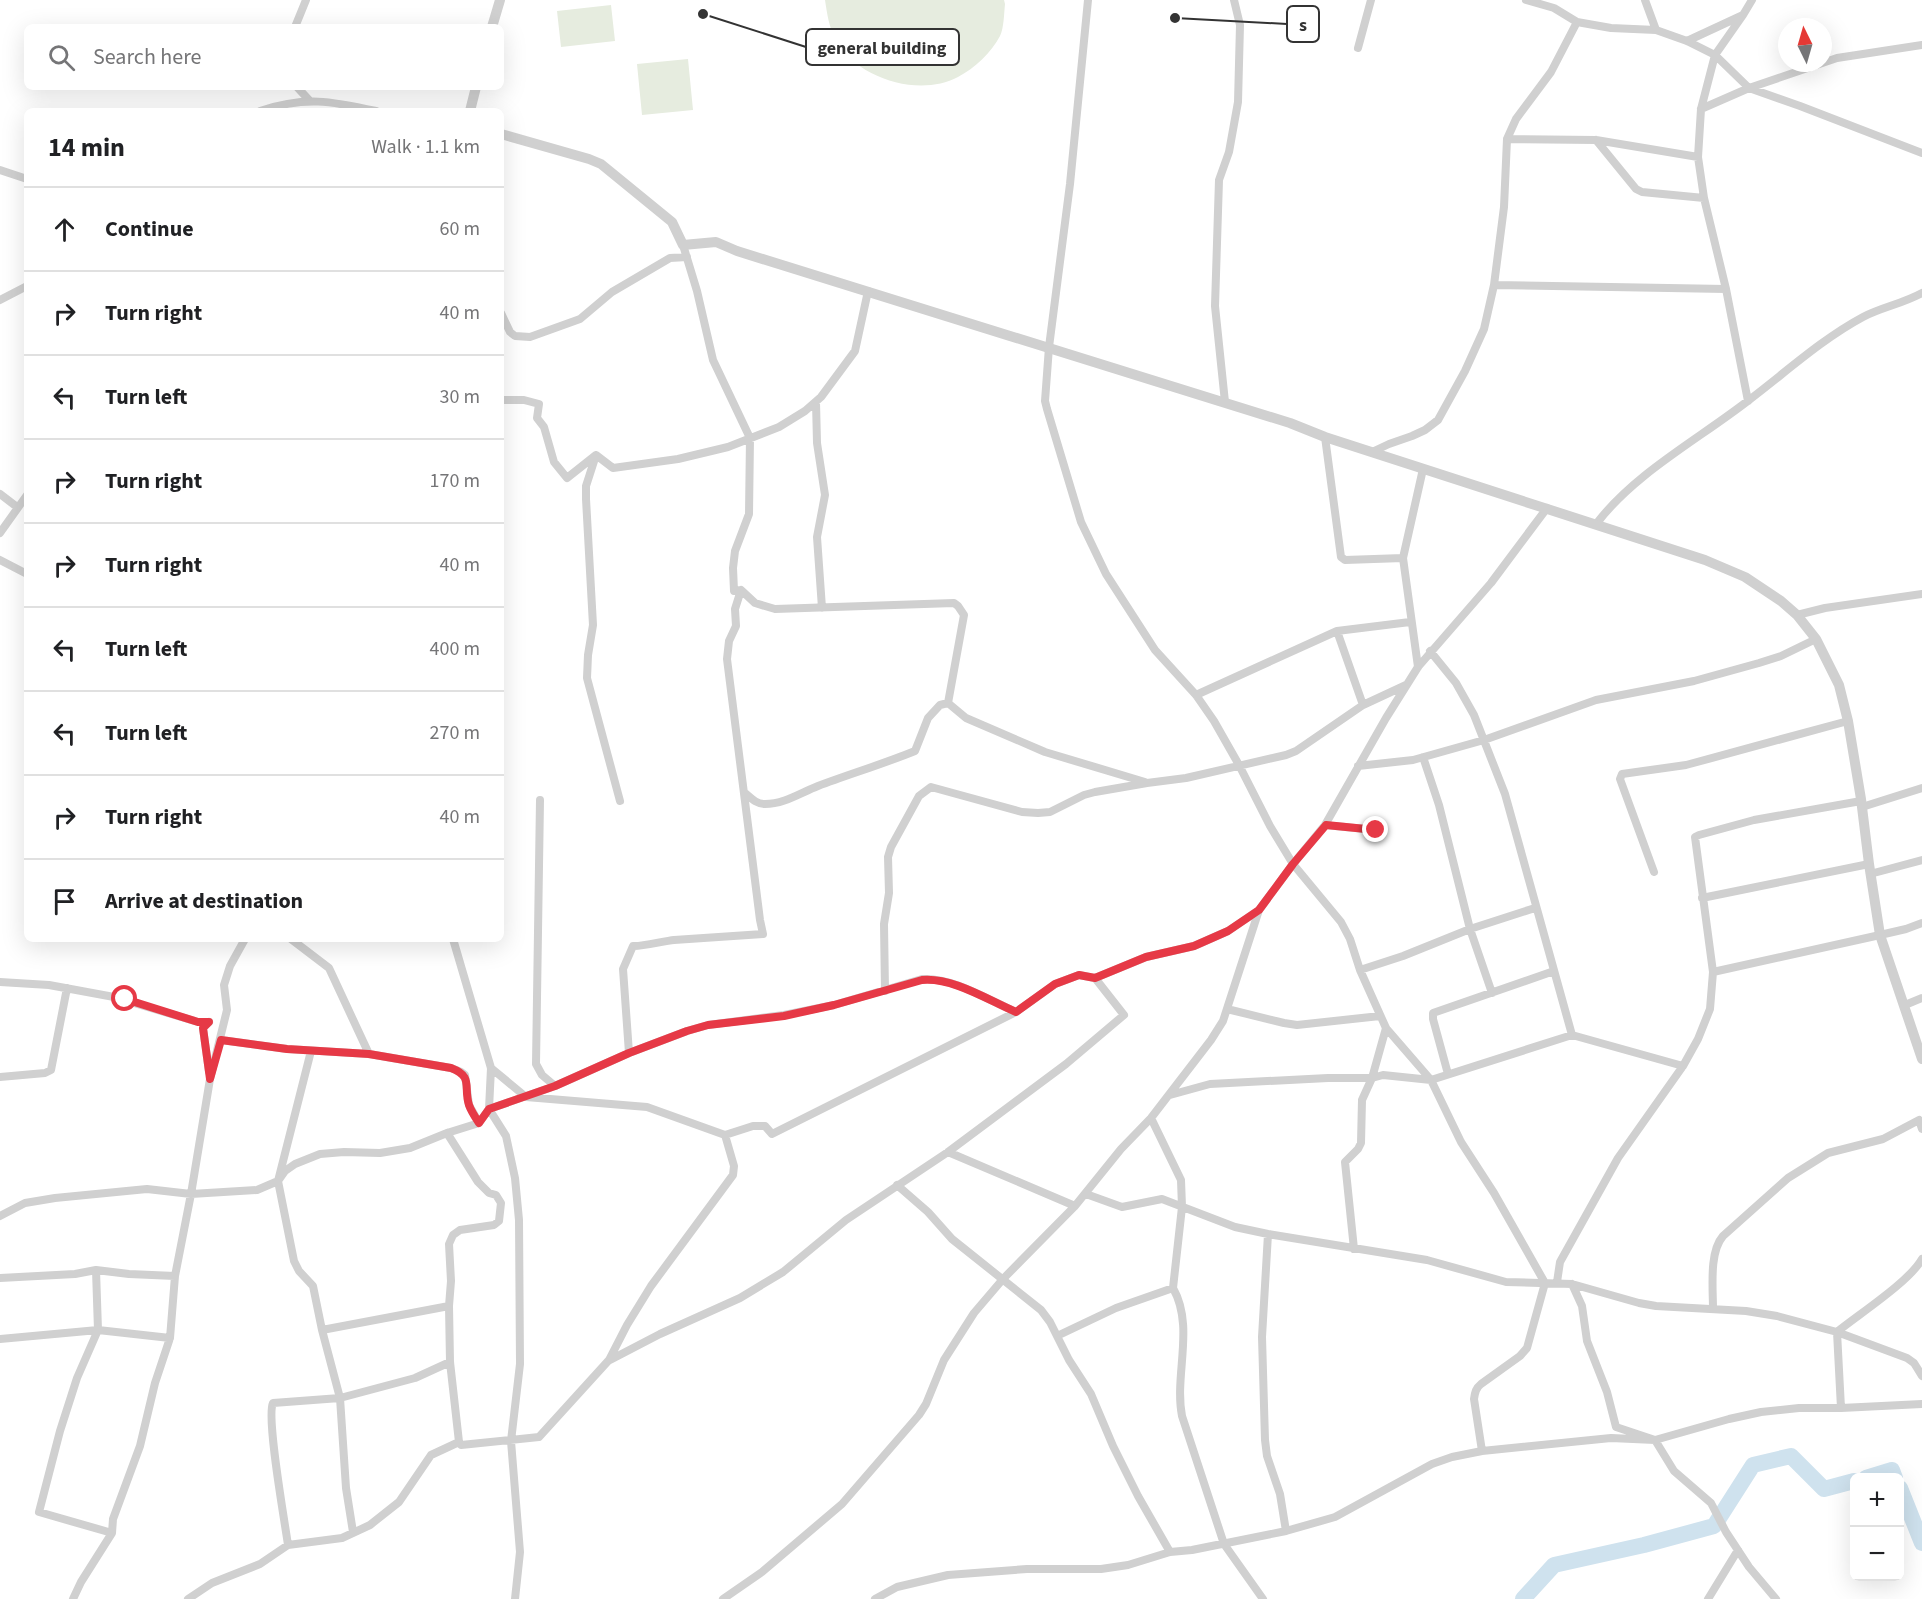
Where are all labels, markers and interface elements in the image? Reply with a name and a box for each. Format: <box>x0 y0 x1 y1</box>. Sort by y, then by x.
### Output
callout: s <box>1287 6 1319 42</box>
text: s <box>1299 13 1307 38</box>
north arrow <box>1778 18 1832 72</box>
search box <box>24 24 504 90</box>
callout: general building <box>806 29 959 65</box>
text: general building <box>818 36 947 61</box>
icon: search <box>45 41 78 74</box>
text: Search here <box>93 41 201 73</box>
text: 14 min <box>48 129 125 166</box>
text: Walk · 1.1 km <box>371 133 480 161</box>
icon: ahead <box>48 213 81 246</box>
text: Continue <box>105 213 194 245</box>
text: 60 m <box>440 215 480 243</box>
icon: right <box>48 297 81 330</box>
text: Turn right <box>105 297 202 329</box>
text: 40 m <box>440 299 480 327</box>
icon: left <box>48 381 81 414</box>
text: Turn left <box>105 381 187 413</box>
text: 30 m <box>440 383 480 411</box>
icon: right <box>48 465 81 498</box>
text: Turn right <box>105 465 202 497</box>
text: 170 m <box>430 467 480 495</box>
icon: right <box>48 549 81 582</box>
text: Turn right <box>105 549 202 581</box>
text: 40 m <box>440 551 480 579</box>
icon: left <box>48 633 81 666</box>
text: Turn left <box>105 633 187 665</box>
text: 400 m <box>430 635 480 663</box>
icon: left <box>48 717 81 750</box>
text: Turn left <box>105 717 187 749</box>
text: 270 m <box>430 719 480 747</box>
icon: right <box>48 801 81 834</box>
text: Turn right <box>105 801 202 833</box>
text: 40 m <box>440 803 480 831</box>
route end <box>1362 816 1388 842</box>
icon: arrive <box>48 885 81 918</box>
text: Arrive at destination <box>105 885 303 917</box>
route start <box>111 985 137 1011</box>
map controls <box>1850 1473 1904 1581</box>
button: + <box>1850 1473 1904 1527</box>
button: − <box>1850 1527 1904 1581</box>

